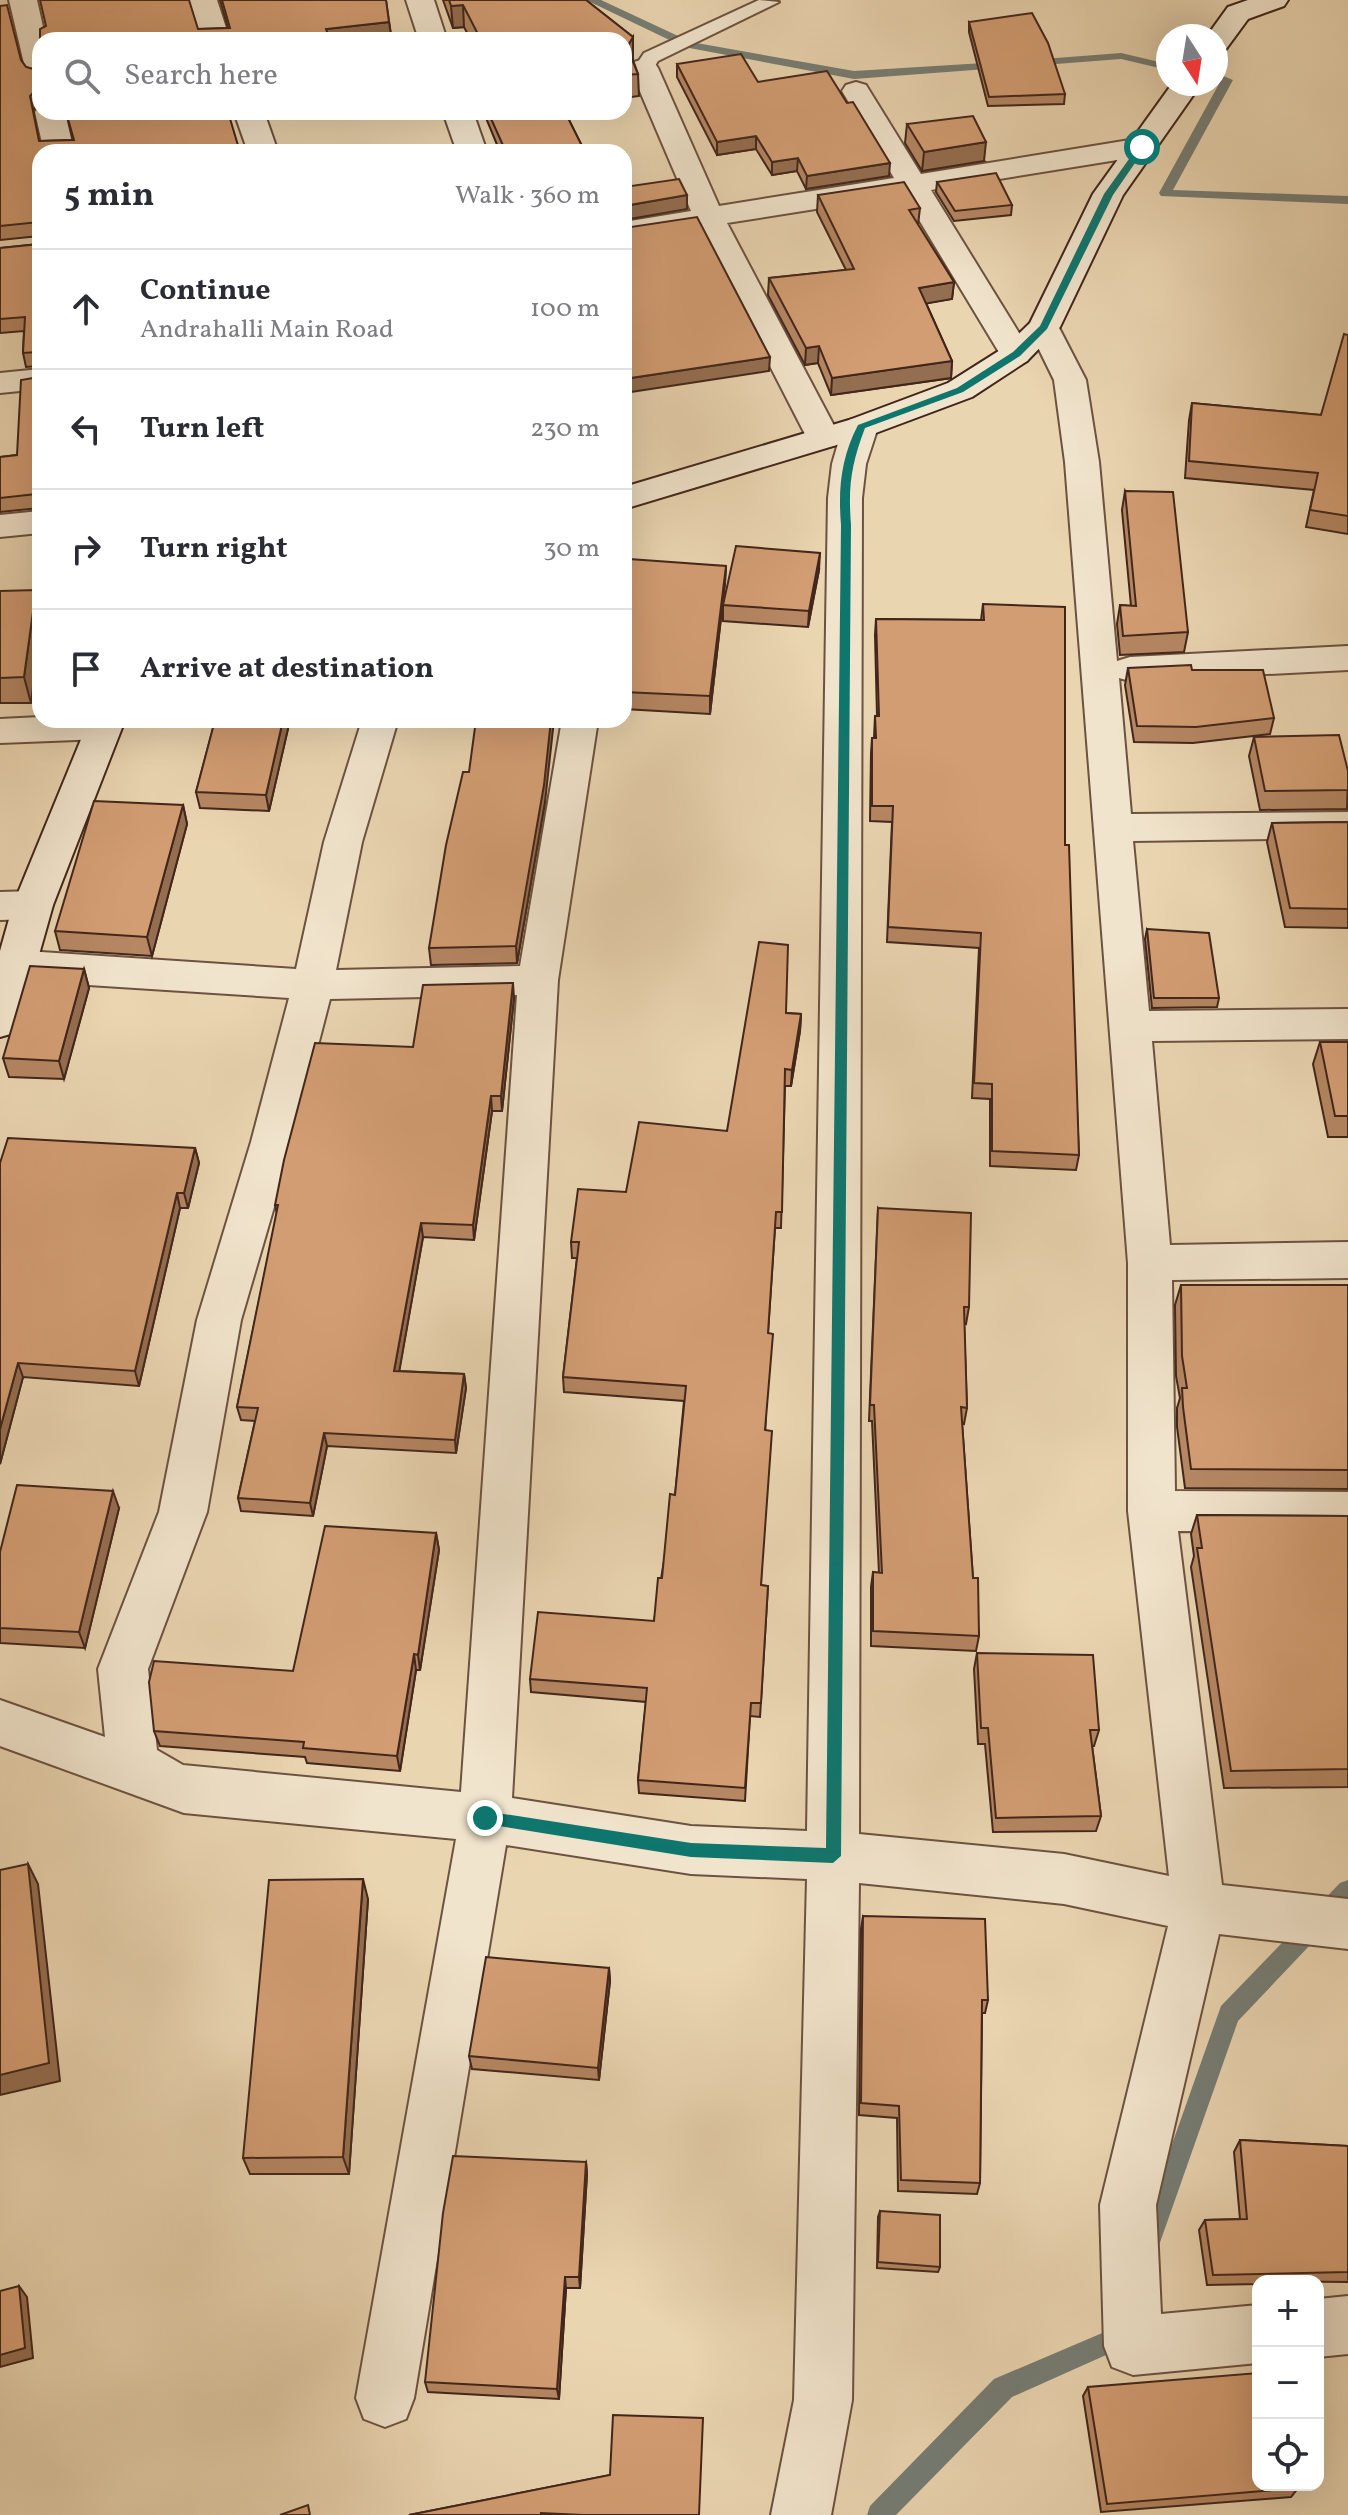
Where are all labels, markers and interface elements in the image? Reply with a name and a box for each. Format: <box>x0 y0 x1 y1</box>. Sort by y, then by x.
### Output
north arrow <box>1156 24 1228 96</box>
search box <box>32 32 632 120</box>
icon: search <box>60 54 104 98</box>
text: Search here <box>124 55 278 97</box>
route start <box>1124 129 1160 165</box>
text: 5 min <box>64 173 154 220</box>
text: Walk · 360 m <box>455 178 600 214</box>
text: Continue <box>140 270 271 312</box>
icon: ahead <box>64 287 108 331</box>
text: 100 m <box>530 291 600 327</box>
text: Andrahalli Main Road <box>140 312 394 348</box>
icon: left <box>64 407 108 451</box>
text: Turn left <box>140 408 264 450</box>
text: 230 m <box>530 411 600 447</box>
icon: right <box>64 527 108 571</box>
text: Turn right <box>140 528 288 570</box>
text: 30 m <box>543 531 600 567</box>
icon: arrive <box>64 647 108 691</box>
text: Arrive at destination <box>140 648 434 690</box>
route end <box>467 1800 503 1836</box>
map controls <box>1252 2275 1324 2491</box>
button: + <box>1252 2275 1324 2347</box>
button: − <box>1252 2347 1324 2419</box>
button: locate <box>1252 2419 1324 2491</box>

